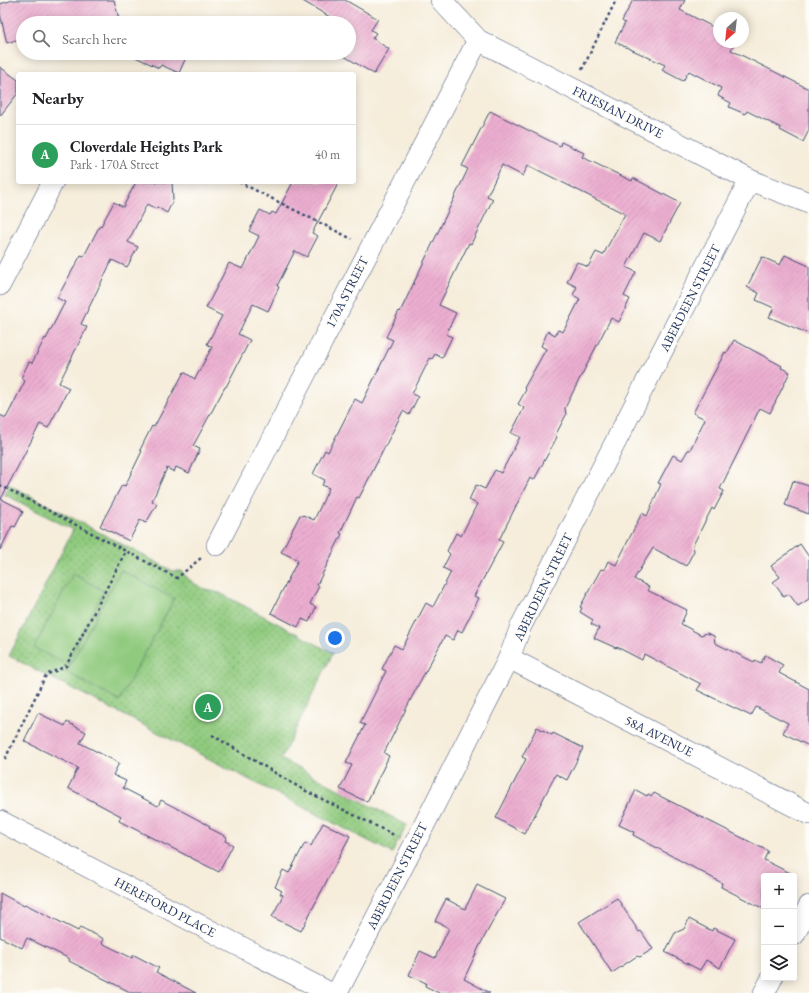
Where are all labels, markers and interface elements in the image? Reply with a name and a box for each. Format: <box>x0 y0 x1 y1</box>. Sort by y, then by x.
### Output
north arrow <box>713 12 749 48</box>
search box <box>16 16 356 60</box>
icon: search <box>30 27 52 49</box>
text: Search here <box>62 29 127 48</box>
street label: FRIESIAN DRIVE <box>570 82 666 142</box>
text: Nearby <box>32 87 84 109</box>
text: Cloverdale Heights Park <box>70 137 223 156</box>
text: A <box>40 146 50 163</box>
text: 40 m <box>315 146 340 163</box>
text: Park · 170A Street <box>70 156 159 173</box>
street label: ABERDEEN STREET <box>655 241 724 355</box>
street label: 170A STREET <box>322 253 372 330</box>
street label: ABERDEEN STREET <box>509 530 577 645</box>
your location <box>325 628 345 648</box>
pin: A <box>195 692 221 722</box>
street label: 58A AVENUE <box>622 712 696 760</box>
street label: ABERDEEN STREET <box>362 819 431 933</box>
street label: HEREFORD PLACE <box>111 873 219 941</box>
map controls <box>761 873 797 981</box>
button: + <box>761 873 797 909</box>
button: − <box>761 909 797 945</box>
button: layers <box>761 945 797 981</box>

